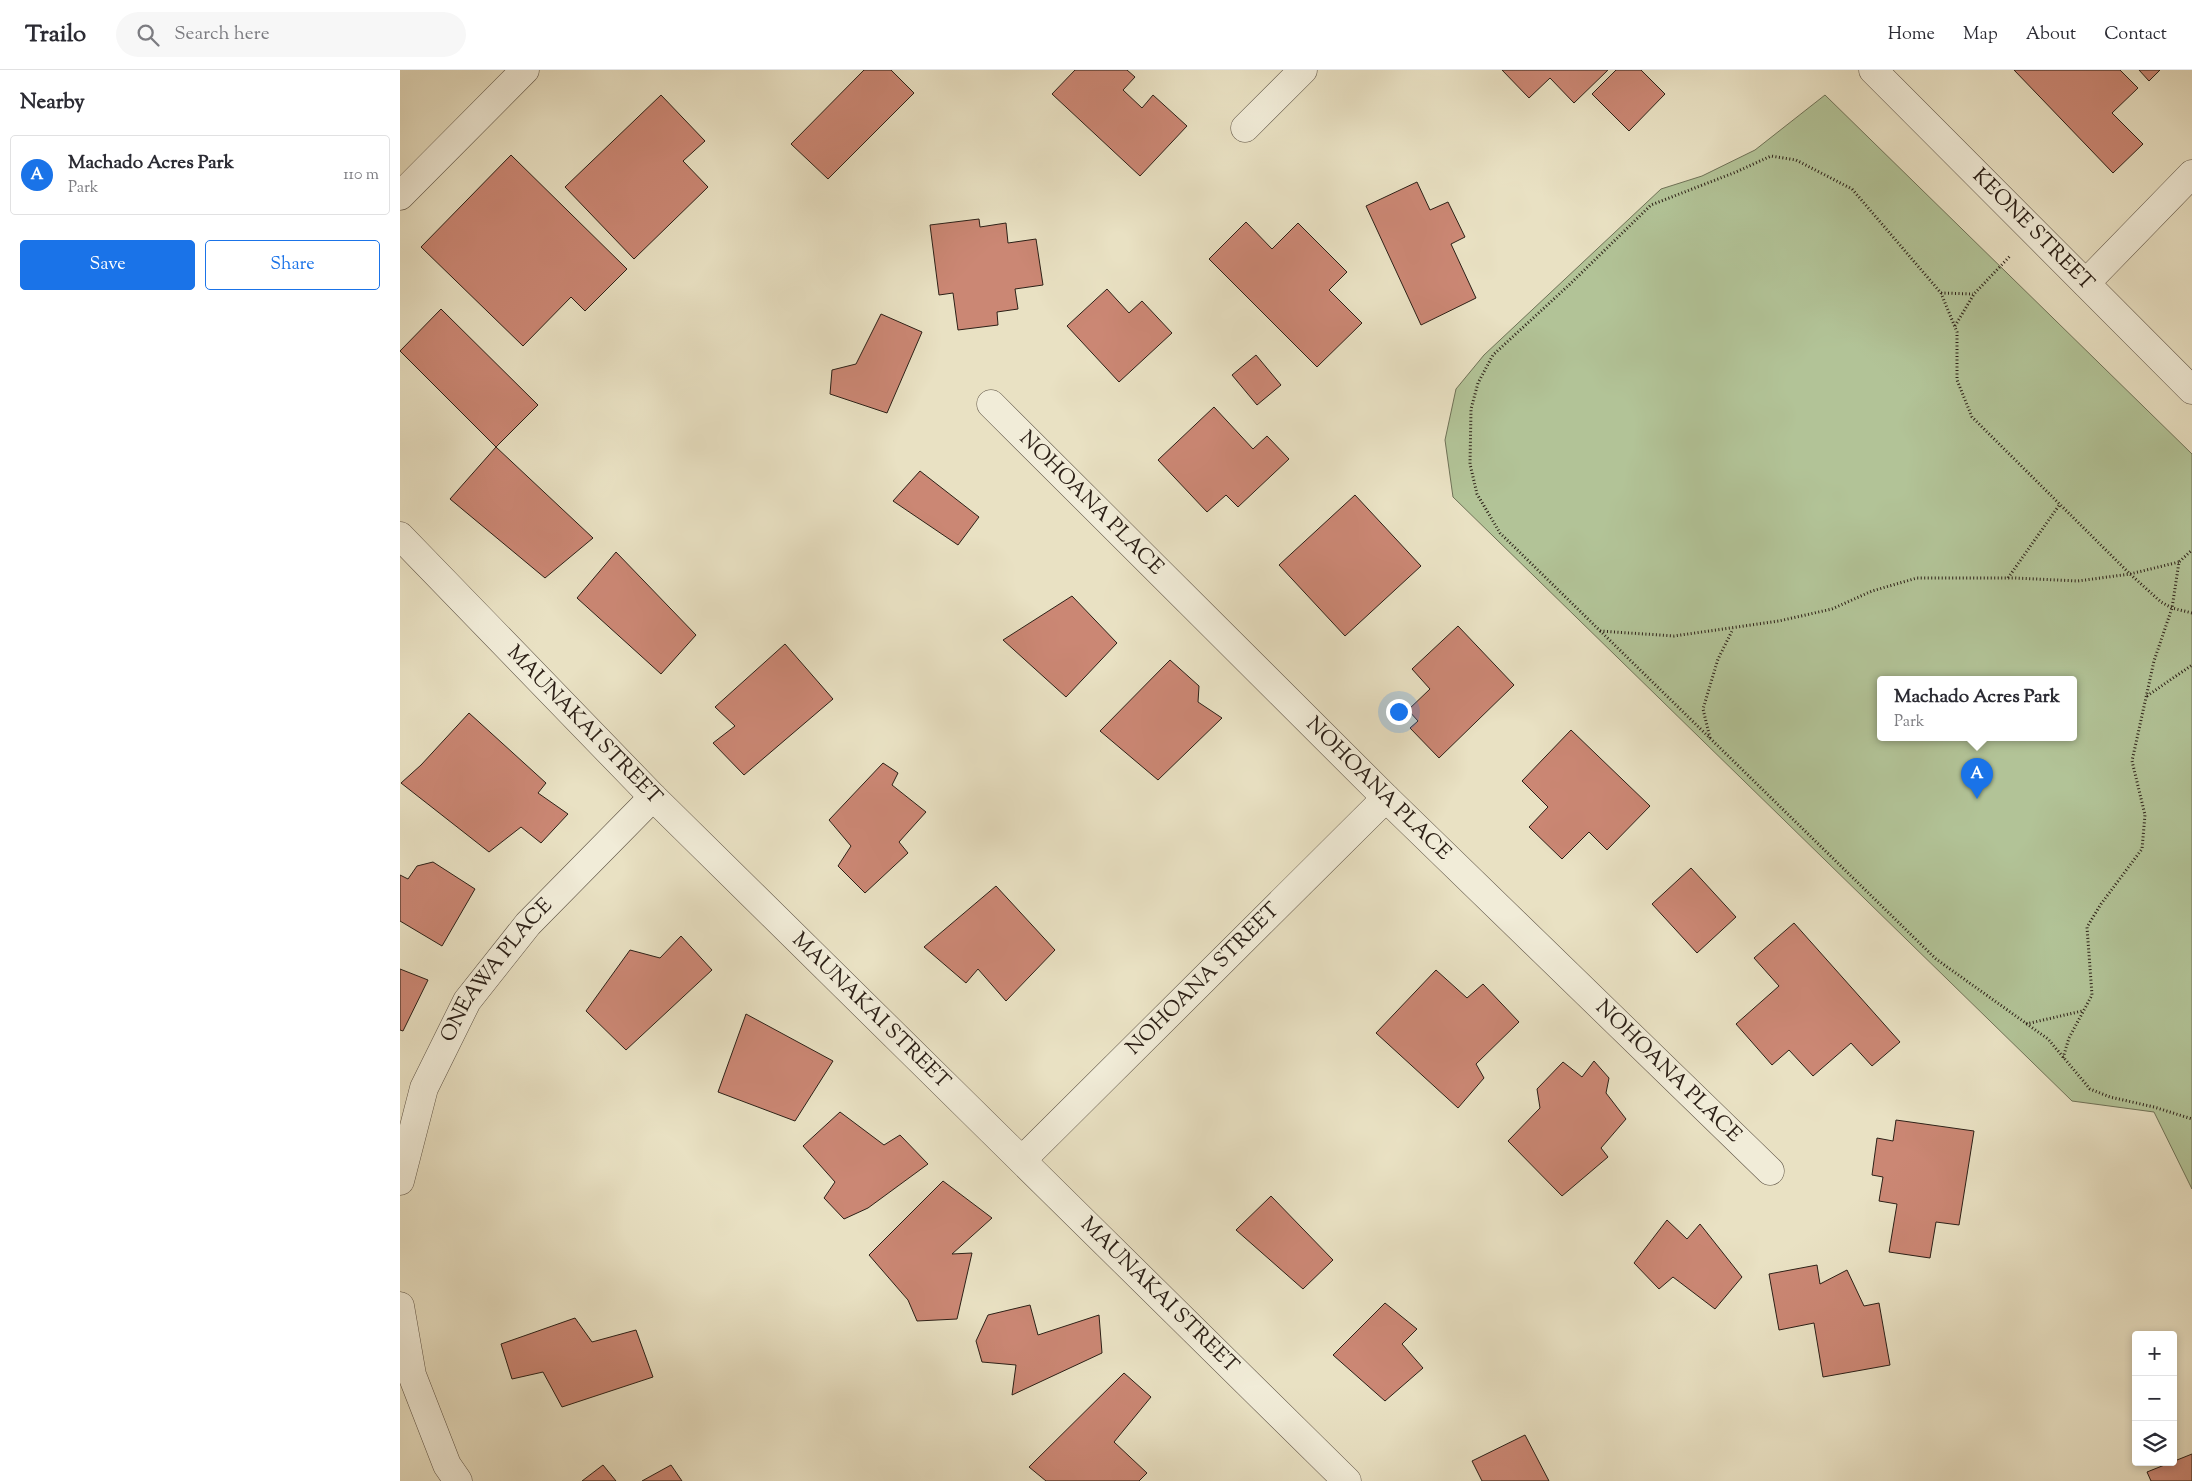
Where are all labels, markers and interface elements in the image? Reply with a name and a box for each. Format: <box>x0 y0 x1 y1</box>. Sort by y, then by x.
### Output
search box <box>116 12 466 57</box>
text: Trailo <box>25 18 86 52</box>
icon: search <box>134 21 162 49</box>
text: Search here <box>174 21 270 48</box>
text: Home <box>1888 22 1935 48</box>
text: Map <box>1963 22 1998 48</box>
text: About <box>2026 22 2076 48</box>
text: Contact <box>2104 22 2167 48</box>
text: Nearby <box>20 88 85 118</box>
text: Machado Acres Park <box>68 150 234 177</box>
street label: KEONE STREET <box>1965 162 2101 298</box>
text: A <box>31 164 44 187</box>
text: 110 m <box>343 164 379 187</box>
text: Park <box>68 177 99 200</box>
button: Save <box>20 240 195 290</box>
button: Share <box>205 240 380 290</box>
street label: NOHOANA PLACE <box>1012 425 1170 583</box>
street label: MAUNAKAI STREET <box>499 639 668 812</box>
popup <box>1877 676 2077 741</box>
text: Machado Acres Park <box>1894 684 2060 711</box>
your location <box>1386 699 1412 725</box>
street label: NOHOANA PLACE <box>1298 711 1458 868</box>
text: Park <box>1894 711 1925 734</box>
pin: A <box>1961 758 1993 799</box>
street label: ONEAWA PLACE <box>434 892 560 1048</box>
street label: NOHOANA STREET <box>1120 896 1287 1063</box>
street label: MAUNAKAI STREET <box>785 926 957 1097</box>
street label: NOHOANA PLACE <box>1588 994 1748 1150</box>
street label: MAUNAKAI STREET <box>1073 1211 1245 1381</box>
map controls <box>2132 1331 2177 1466</box>
button: + <box>2132 1331 2177 1376</box>
button: − <box>2132 1376 2177 1421</box>
button: layers <box>2132 1421 2177 1466</box>

